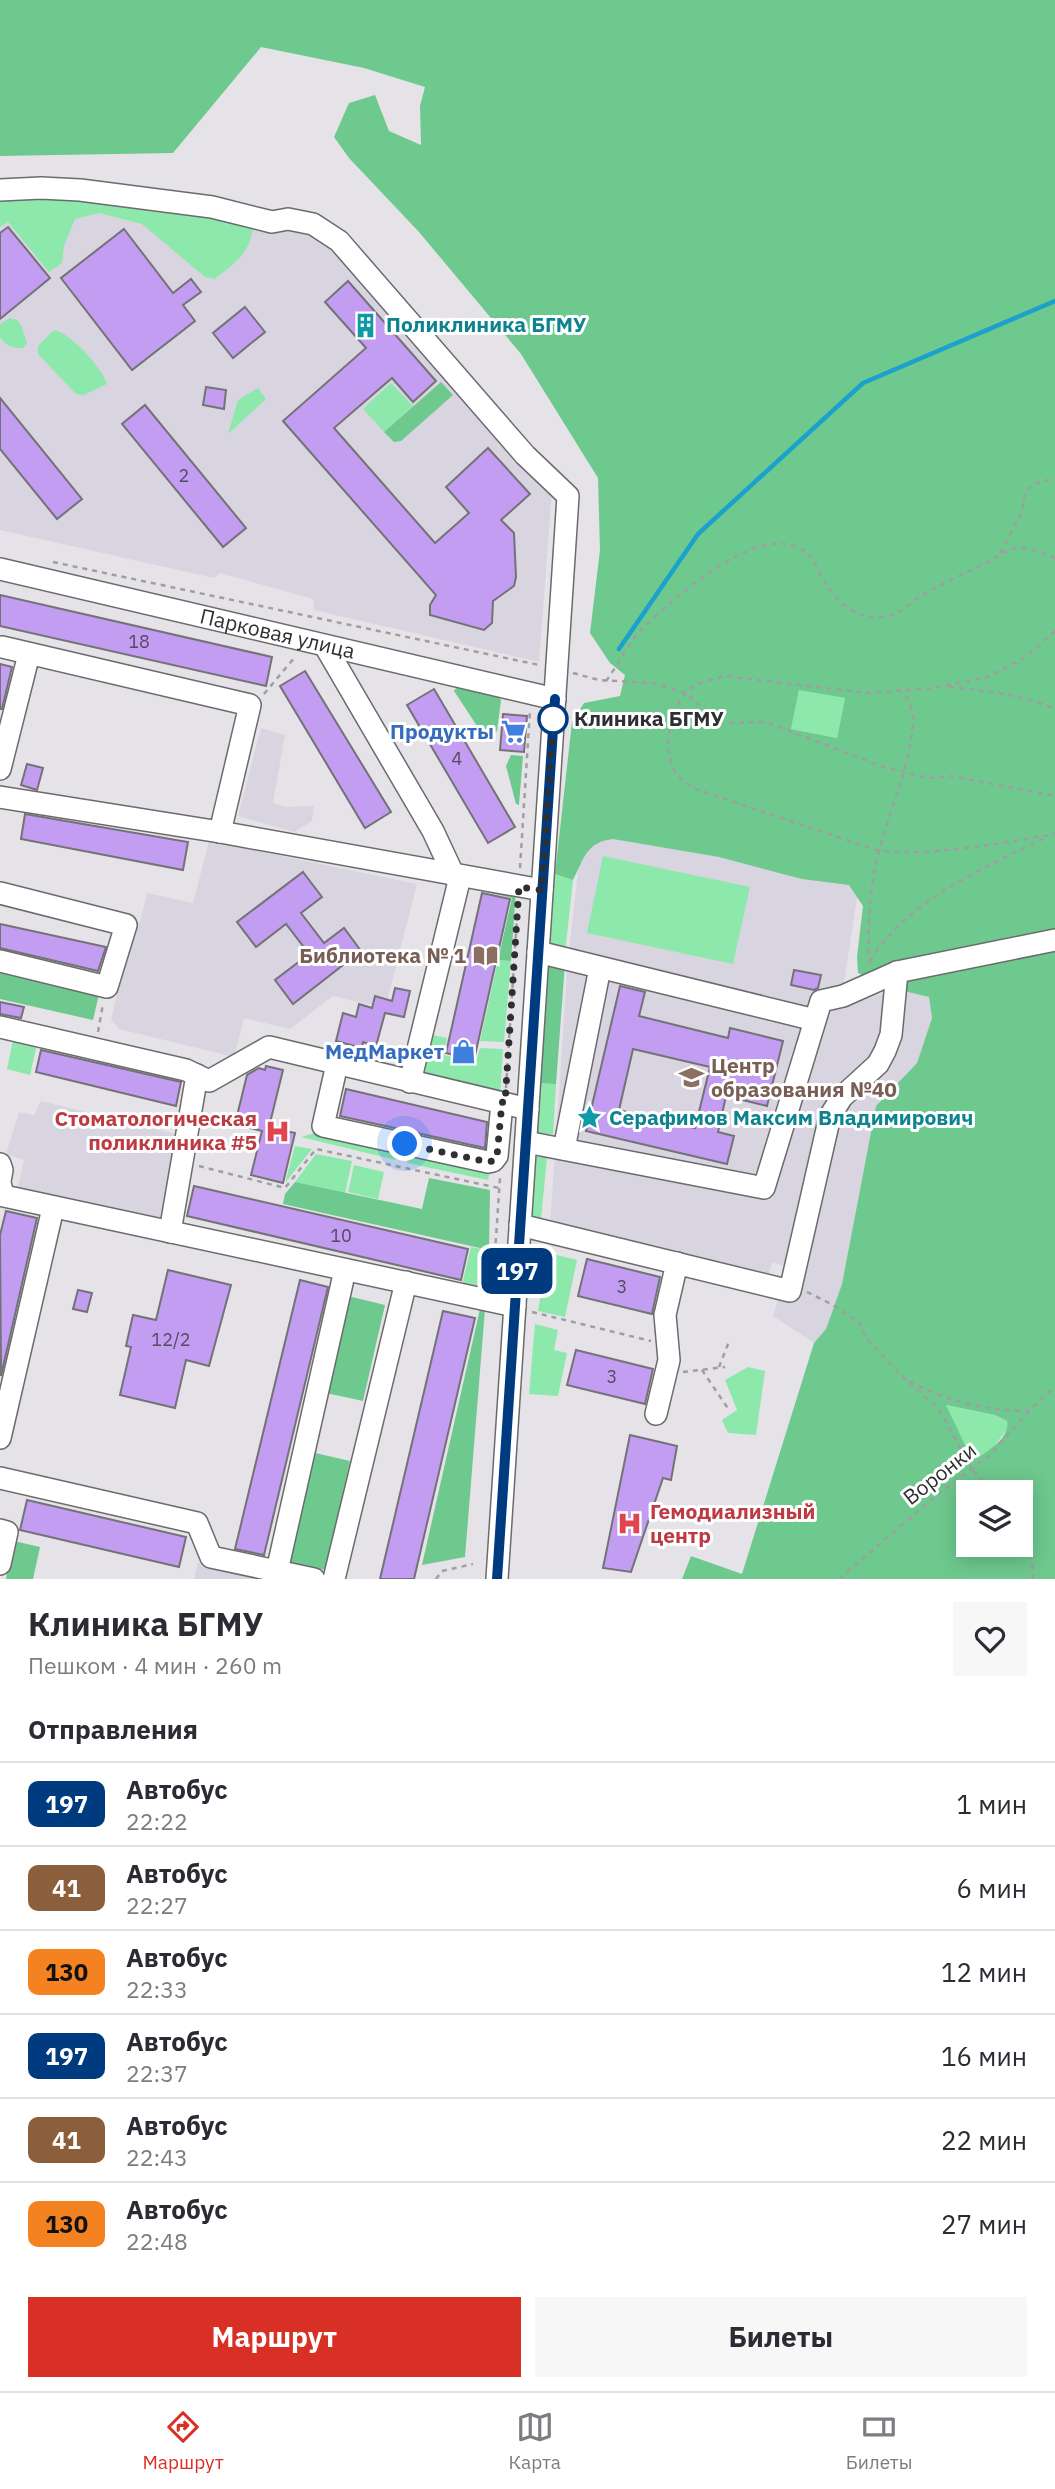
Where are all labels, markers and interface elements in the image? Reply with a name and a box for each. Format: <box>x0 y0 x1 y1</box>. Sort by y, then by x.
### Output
place label: Поликлиника БГМУ <box>386 310 586 338</box>
building icon: Поликлиника БГМУ <box>352 311 380 339</box>
house number: 2 <box>179 464 189 487</box>
street label: Парковая улица <box>197 601 358 665</box>
house number: 18 <box>128 630 150 653</box>
marker: Клиника БГМУ <box>538 704 568 734</box>
place label: Клиника БГМУ <box>574 704 724 732</box>
place label: Продукты <box>390 717 494 745</box>
supermarket icon: Продукты <box>500 718 528 746</box>
house number: 4 <box>452 747 463 770</box>
place label: Библиотека № 1 <box>299 941 466 969</box>
library icon: Библиотека № 1 <box>472 942 500 970</box>
place label: МедМаркет <box>325 1037 444 1065</box>
shop icon: МедМаркет <box>450 1038 478 1066</box>
place label: Центр образования №40 <box>711 1051 897 1103</box>
school or university icon: Центр образования №40 <box>677 1064 705 1092</box>
place label: Серафимов Максим Владимирович <box>609 1103 973 1131</box>
place label: Стоматологическая поликлиника #5 <box>54 1104 257 1156</box>
place icon: Серафимов Максим Владимирович <box>575 1104 603 1132</box>
hospital icon: Стоматологическая поликлиника #5 <box>263 1117 291 1145</box>
your location <box>387 1126 422 1161</box>
house number: 10 <box>330 1224 352 1247</box>
line badge: 197 <box>477 1248 557 1294</box>
text: 197 <box>495 1255 539 1287</box>
house number: 3 <box>617 1275 627 1298</box>
house number: 12/2 <box>151 1328 191 1351</box>
house number: 3 <box>607 1365 617 1388</box>
street label: Воронки <box>897 1436 982 1511</box>
map controls <box>956 1480 1033 1557</box>
button: layers <box>956 1480 1033 1557</box>
place label: Гемодиализный центр <box>650 1497 815 1549</box>
hospital icon: Гемодиализный центр <box>616 1510 644 1538</box>
text: Клиника БГМУ <box>28 1602 263 1645</box>
button: heart <box>953 1602 1027 1676</box>
text: Пешком · 4 мин · 260 m <box>28 1650 282 1680</box>
text: Отправления <box>28 1712 198 1746</box>
text: Автобус <box>126 1772 228 1806</box>
text: 1 мин <box>957 1787 1027 1821</box>
text: 197 <box>45 1788 88 1820</box>
text: 22:22 <box>126 1806 188 1836</box>
text: Автобус <box>126 1856 228 1890</box>
text: 6 мин <box>957 1871 1027 1905</box>
text: 41 <box>52 1872 81 1904</box>
text: 22:27 <box>126 1890 188 1920</box>
text: Автобус <box>126 1940 228 1974</box>
text: 12 мин <box>941 1955 1027 1989</box>
text: 130 <box>45 1956 88 1988</box>
text: 22:33 <box>126 1974 188 2004</box>
text: Автобус <box>126 2024 228 2058</box>
text: 16 мин <box>941 2039 1027 2073</box>
text: 197 <box>45 2040 88 2072</box>
text: 22:37 <box>126 2058 188 2088</box>
text: Автобус <box>126 2108 228 2142</box>
text: 22 мин <box>941 2123 1027 2157</box>
text: 41 <box>52 2124 81 2156</box>
text: 22:43 <box>126 2142 188 2172</box>
text: Автобус <box>126 2192 228 2226</box>
text: 27 мин <box>941 2207 1027 2241</box>
text: 130 <box>45 2208 88 2240</box>
text: 22:48 <box>126 2226 188 2256</box>
button: Маршрут <box>28 2297 521 2377</box>
button: Билеты <box>535 2297 1027 2377</box>
tab: Маршрут <box>142 2408 224 2474</box>
tab: Карта <box>509 2408 561 2474</box>
tab: Билеты <box>846 2408 913 2474</box>

